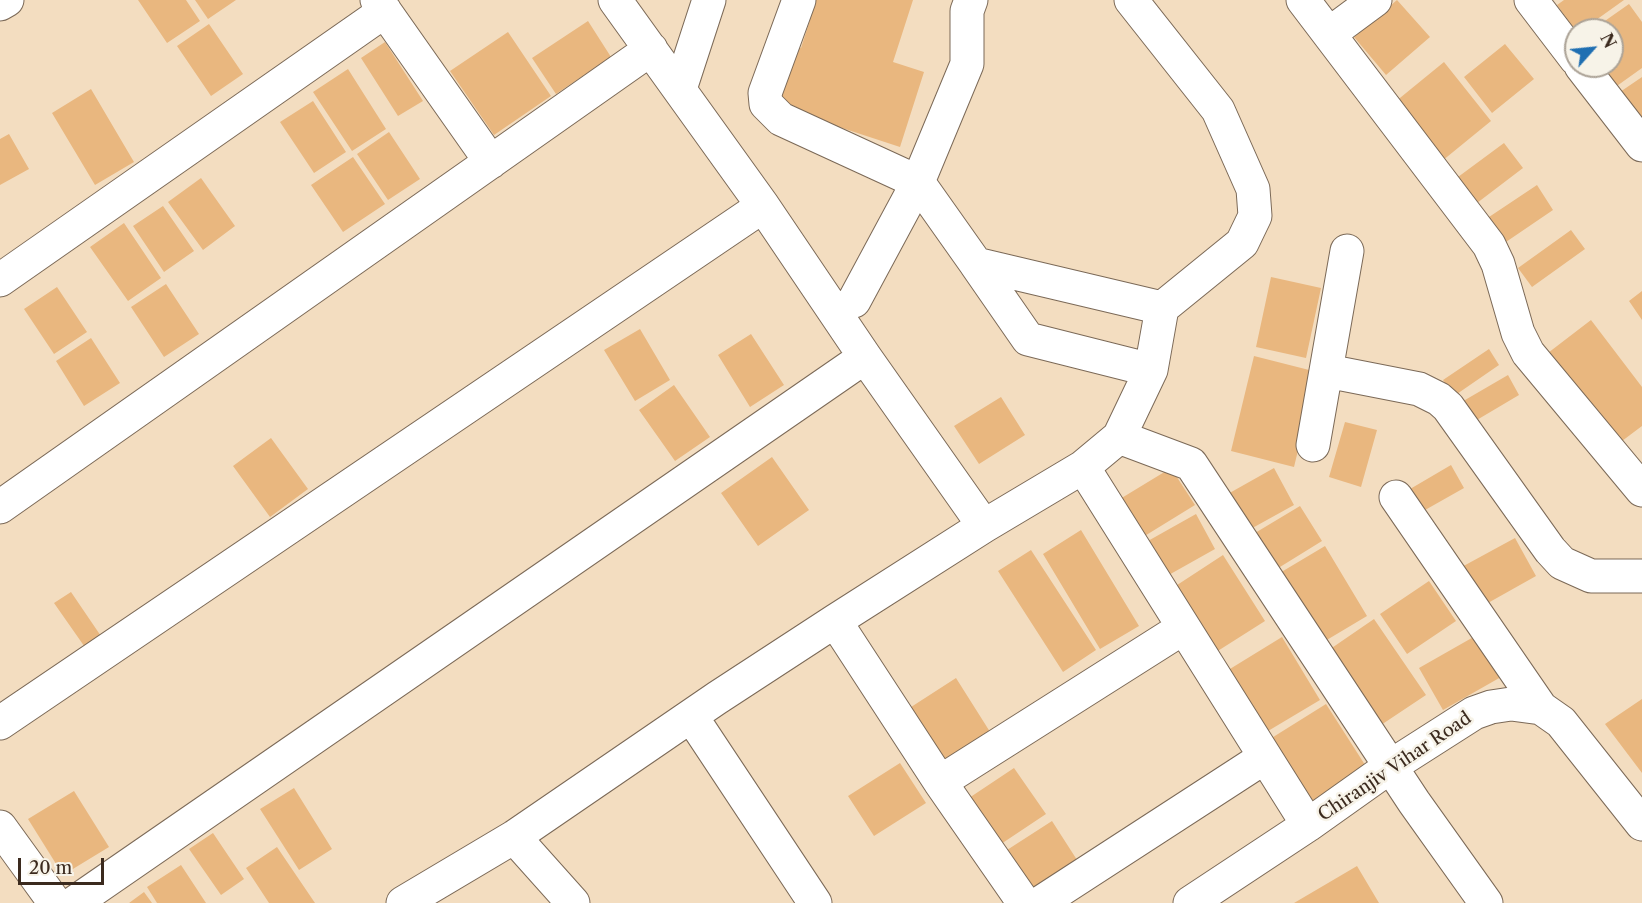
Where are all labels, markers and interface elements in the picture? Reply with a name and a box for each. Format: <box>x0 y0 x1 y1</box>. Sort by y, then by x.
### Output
north arrow <box>1564 18 1624 78</box>
text: N <box>1596 30 1620 51</box>
street label: Chiranjiv Vihar Road <box>1314 708 1476 826</box>
scale bar <box>21 846 106 884</box>
text: 20 m <box>29 857 72 879</box>

